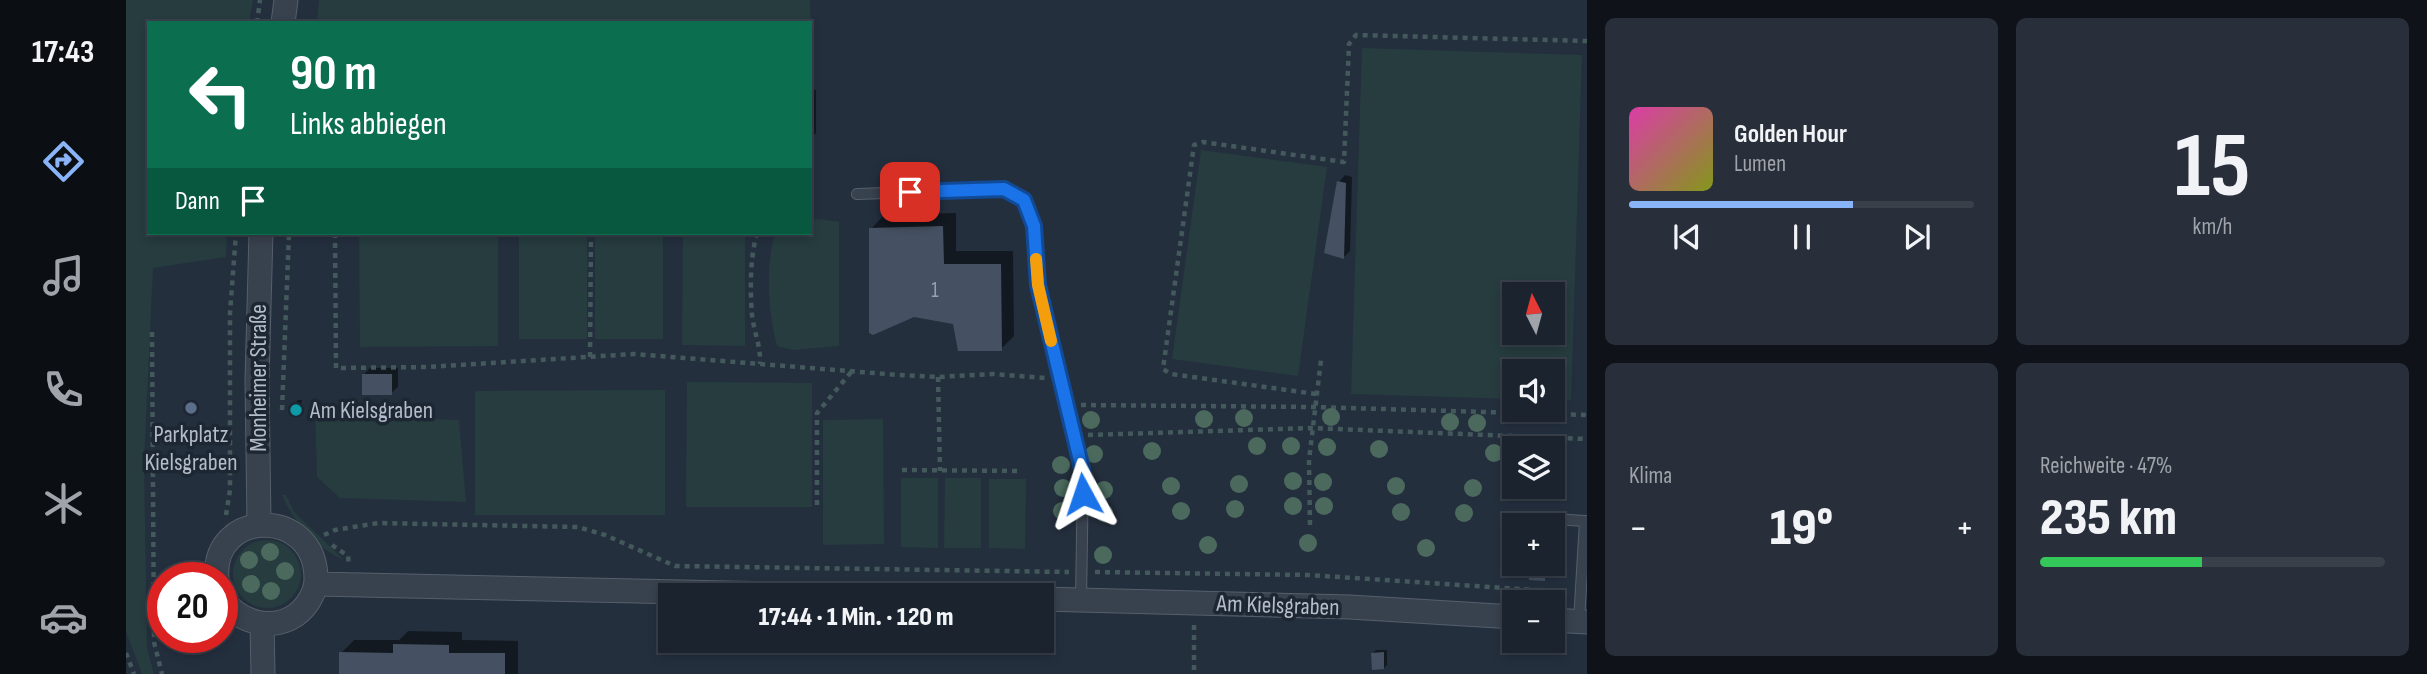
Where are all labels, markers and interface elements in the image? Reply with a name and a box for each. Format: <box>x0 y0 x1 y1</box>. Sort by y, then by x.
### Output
text: 17:43 <box>32 33 94 72</box>
text: 90 m <box>290 45 377 104</box>
icon: left <box>175 49 266 140</box>
text: Links abbiegen <box>290 105 447 144</box>
text: 15 <box>2175 113 2250 222</box>
text: Golden Hour <box>1734 119 1847 150</box>
icon: directions <box>39 137 88 186</box>
text: Lumen <box>1734 150 1786 178</box>
pin <box>880 162 940 222</box>
icon: arrive <box>891 173 929 211</box>
icon: arrive <box>234 182 272 220</box>
text: Dann <box>175 186 220 217</box>
text: km/h <box>2193 213 2232 241</box>
icon: previous <box>1668 218 1706 256</box>
icon: pause <box>1783 218 1821 256</box>
icon: next <box>1898 218 1936 256</box>
icon: music <box>39 251 88 300</box>
house number: 1 <box>931 278 939 303</box>
north arrow <box>1502 282 1564 345</box>
map controls <box>1502 282 1565 653</box>
street label: Monheimer Straße <box>244 304 273 452</box>
button: sound <box>1502 359 1565 422</box>
icon: phone <box>39 365 88 414</box>
place label: Am Kielsgraben <box>309 396 433 425</box>
marker: Parkplatz Kielsgraben <box>183 400 199 416</box>
marker: Am Kielsgraben <box>288 402 304 418</box>
place label: Parkplatz Kielsgraben <box>144 420 238 477</box>
button: layers <box>1502 436 1565 499</box>
text: Reichweite · 47% <box>2040 452 2173 480</box>
position arrow <box>1046 457 1120 531</box>
text: Klima <box>1629 462 1672 490</box>
icon: climate <box>39 479 88 528</box>
text: 235 km <box>2040 487 2177 550</box>
text: 19° <box>1770 497 1833 560</box>
text: − <box>1629 506 1648 551</box>
text: + <box>1955 506 1974 551</box>
button: + <box>1502 513 1565 576</box>
speed limit sign: 20 <box>147 562 238 653</box>
street label: Am Kielsgraben <box>1215 589 1340 622</box>
button: − <box>1502 590 1565 653</box>
icon: car <box>39 593 88 642</box>
text: 17:44 · 1 Min. · 120 m <box>758 602 954 633</box>

